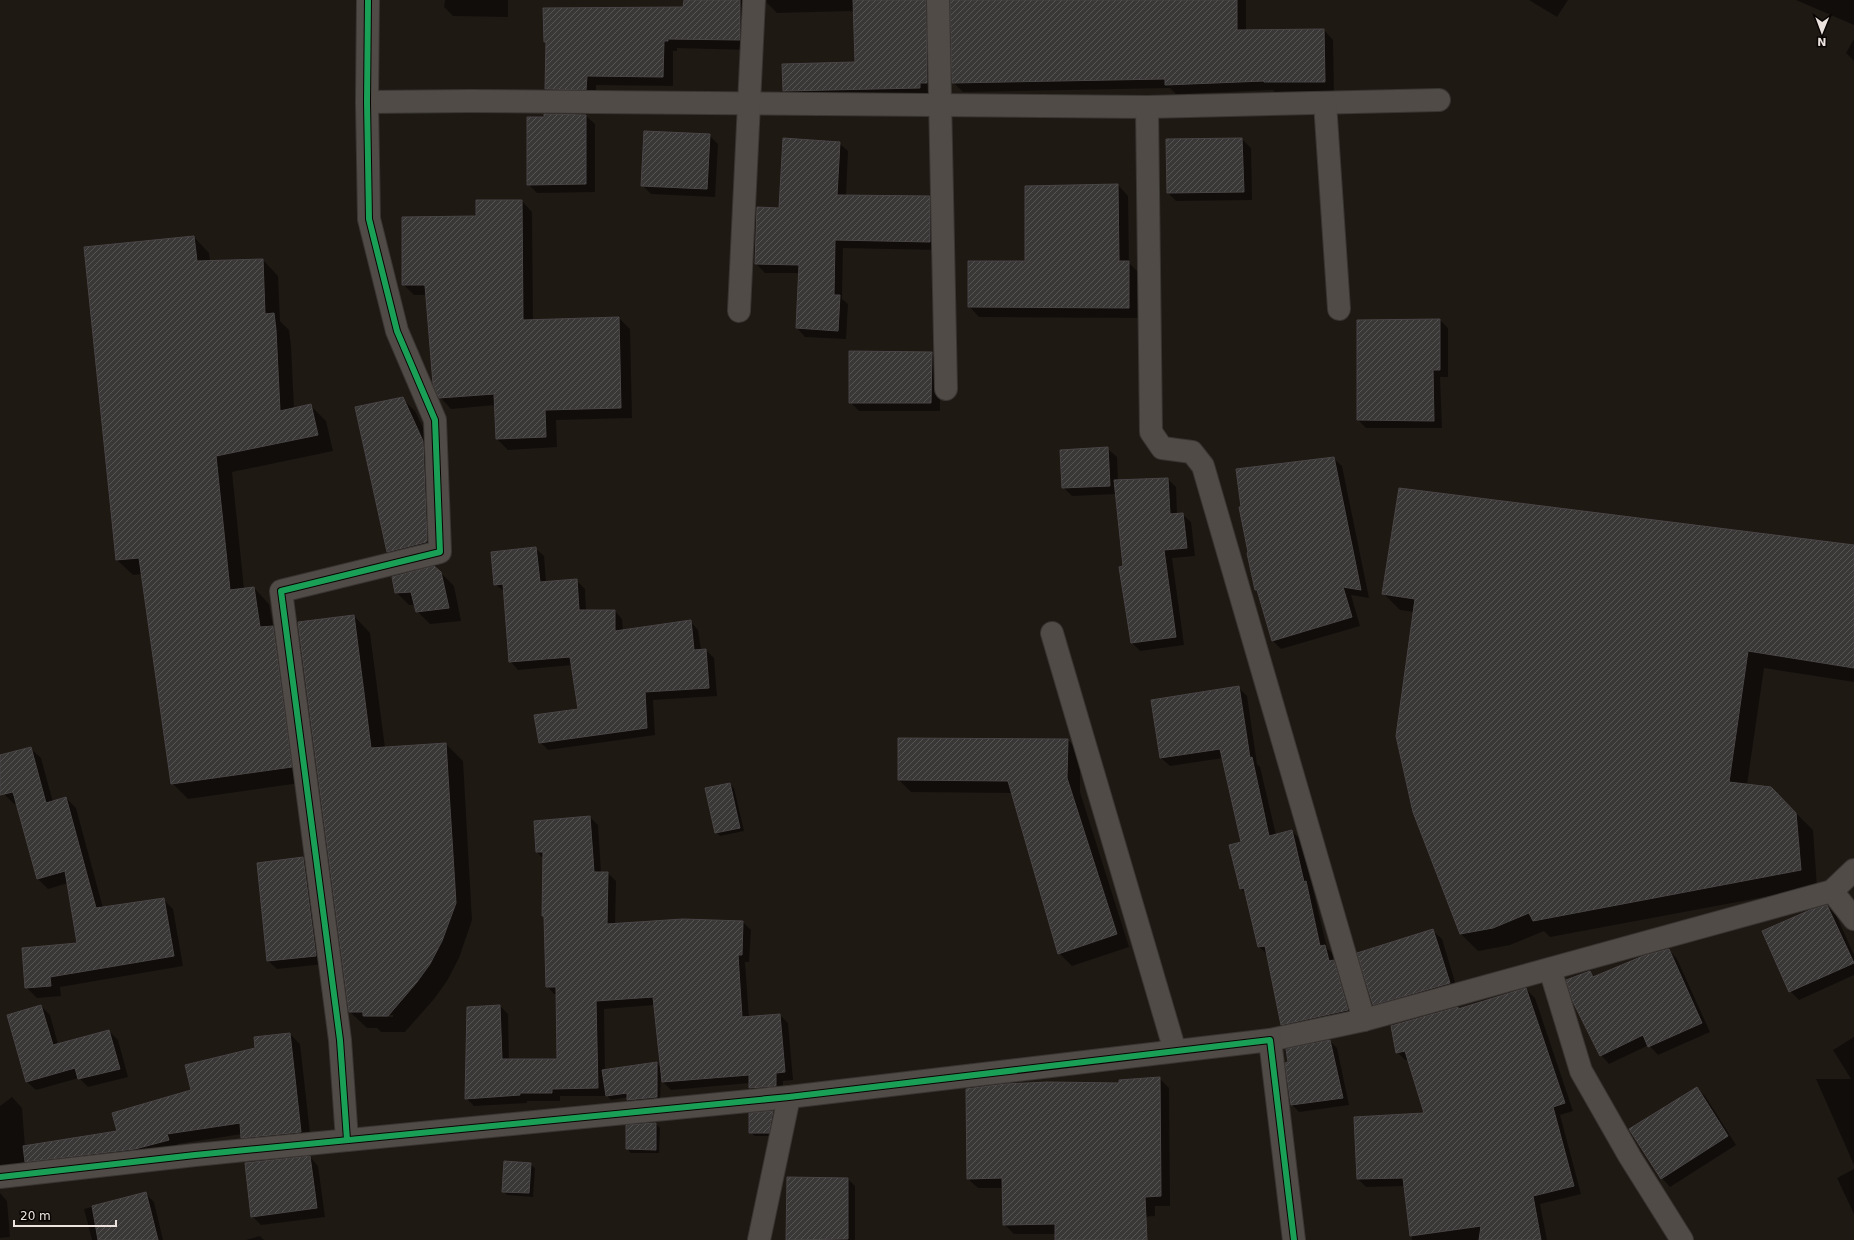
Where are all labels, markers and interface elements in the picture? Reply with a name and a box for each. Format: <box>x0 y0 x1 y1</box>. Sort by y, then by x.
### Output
north arrow <box>1802 12 1842 52</box>
text: N <box>1817 35 1827 48</box>
scale bar <box>14 1202 116 1228</box>
text: 20 m <box>20 1209 51 1223</box>

